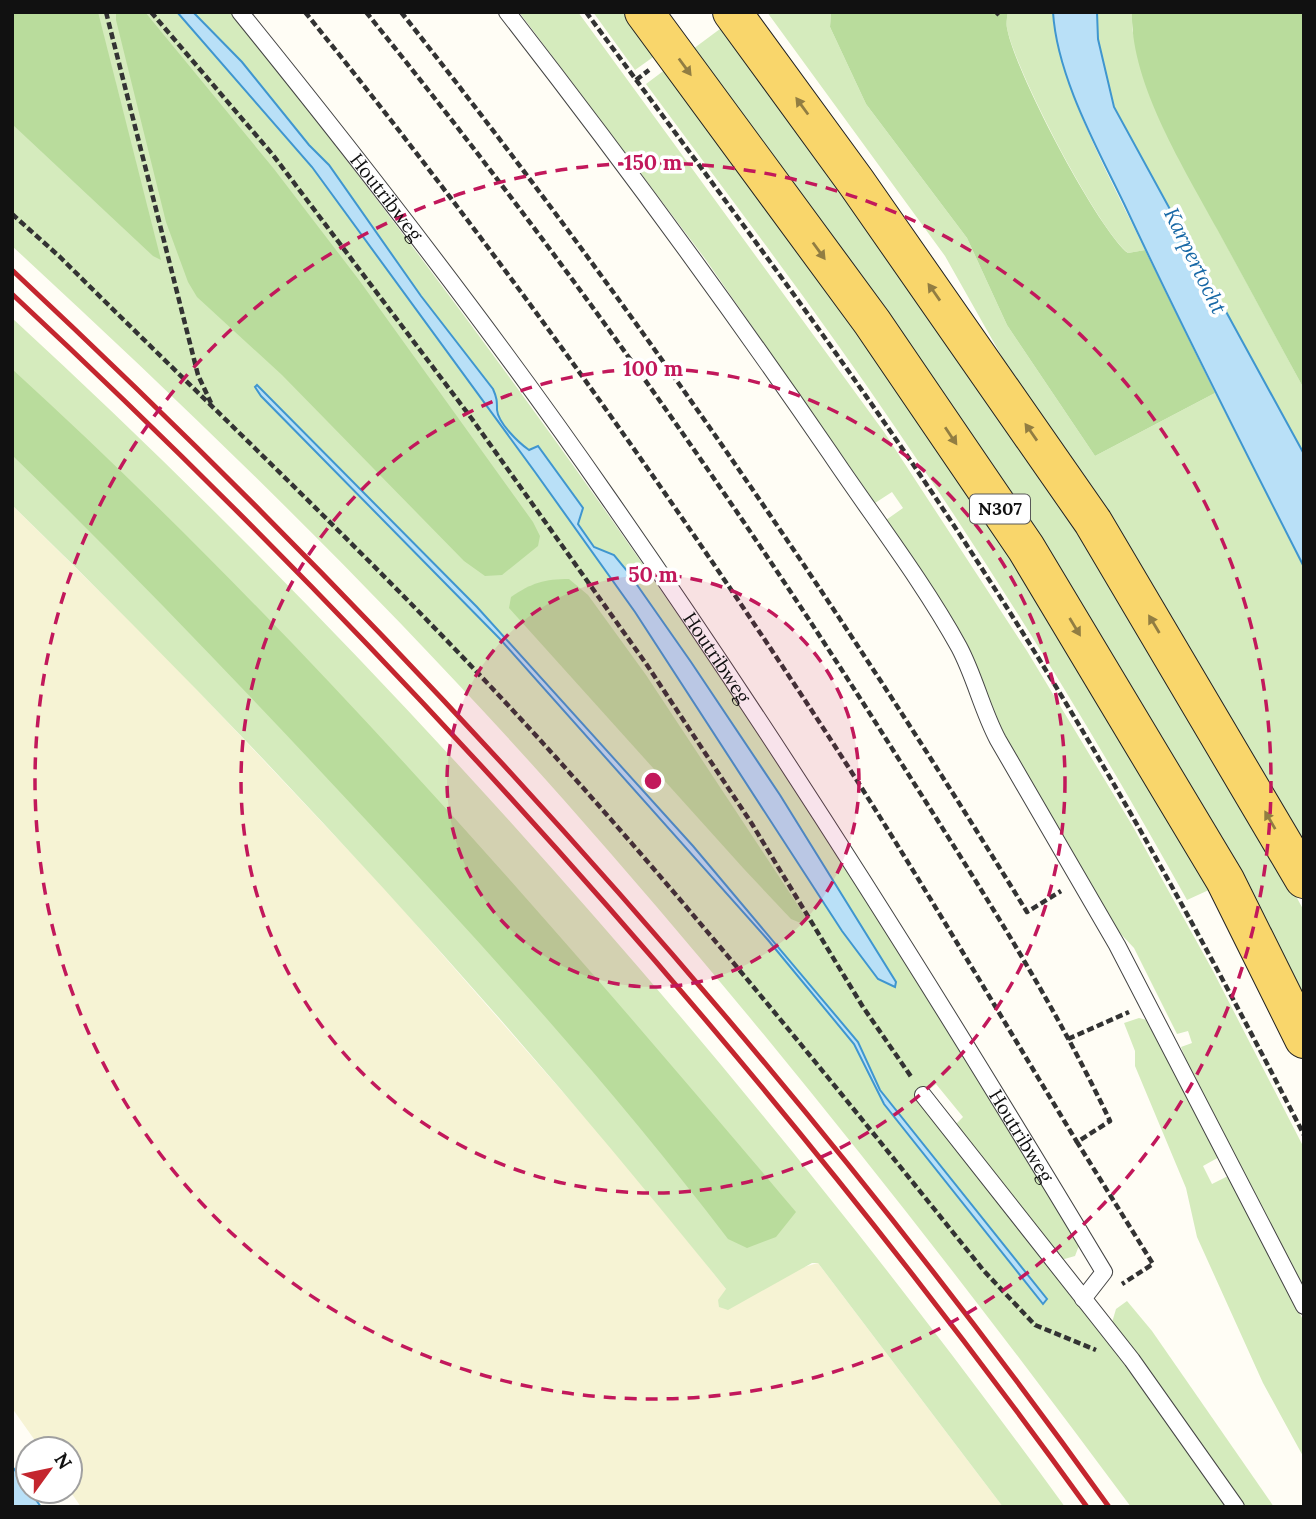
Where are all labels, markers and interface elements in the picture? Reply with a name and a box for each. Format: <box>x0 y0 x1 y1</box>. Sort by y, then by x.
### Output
one-way arrow <box>678 58 692 76</box>
one-way arrow <box>794 98 809 116</box>
street label: Houtribweg <box>345 148 428 246</box>
text: 150 m <box>624 149 682 176</box>
water label: Karpertocht <box>1158 203 1233 319</box>
one-way arrow <box>812 242 826 260</box>
one-way arrow <box>927 283 941 301</box>
text: 100 m <box>623 355 683 382</box>
one-way arrow <box>1025 423 1038 442</box>
one-way arrow <box>944 427 958 445</box>
road number: N307 <box>970 494 1030 524</box>
text: 50 m <box>628 561 678 588</box>
street label: Houtribweg <box>678 607 756 708</box>
one-way arrow <box>1148 614 1161 633</box>
one-way arrow <box>1069 617 1082 636</box>
centre of rings <box>641 769 665 793</box>
one-way arrow <box>1264 810 1276 829</box>
street label: Houtribweg <box>984 1085 1059 1187</box>
north arrow <box>14 1435 84 1505</box>
text: N <box>49 1448 77 1474</box>

